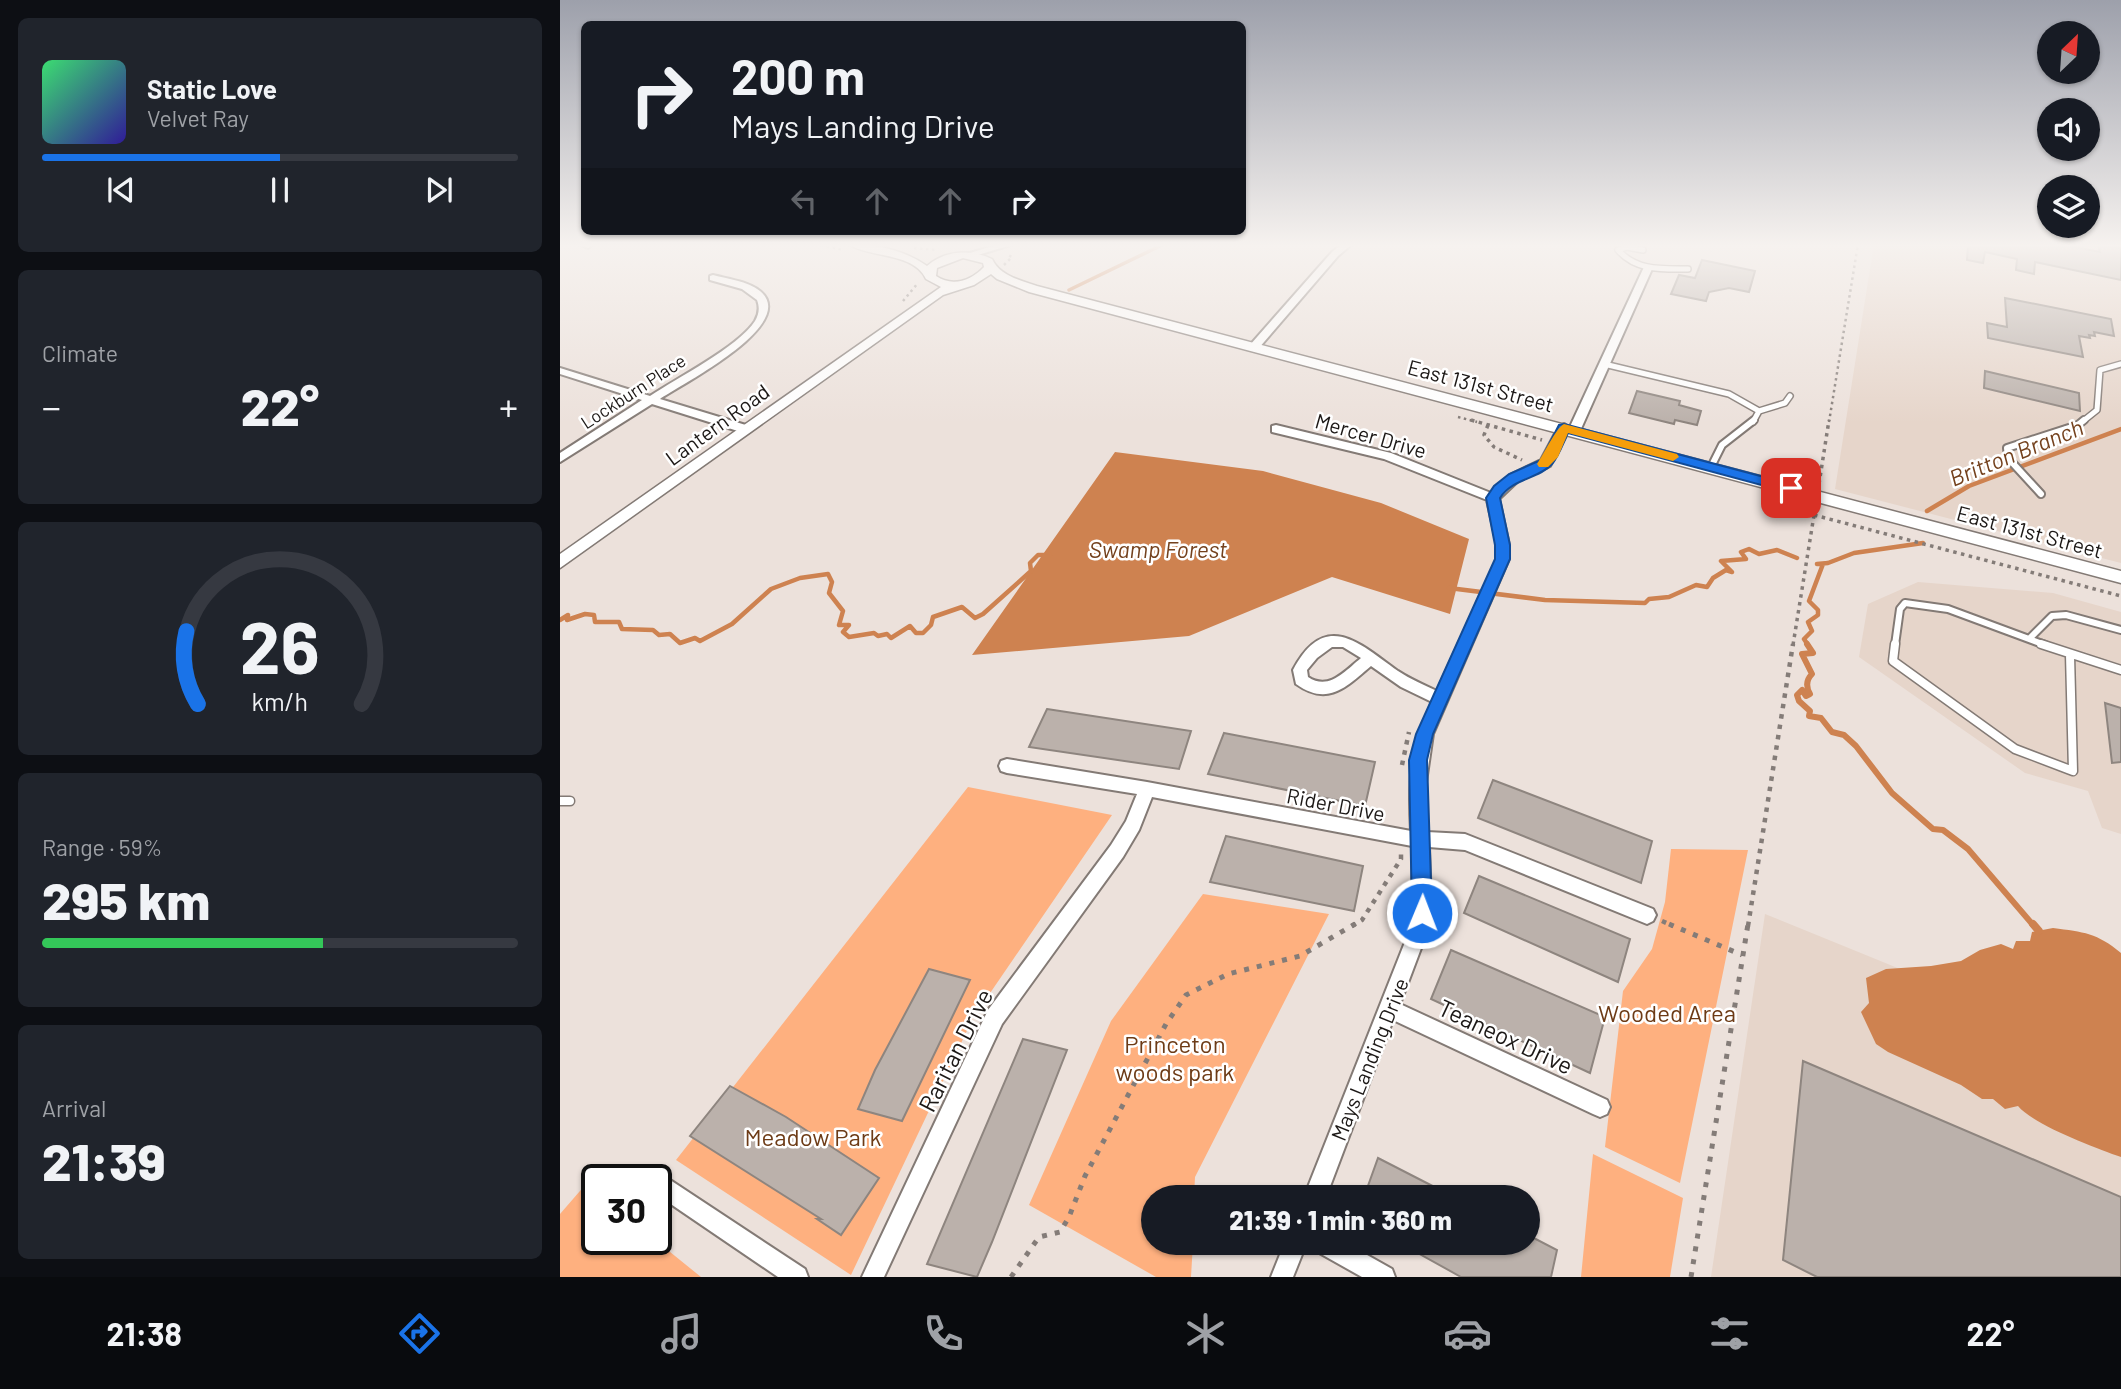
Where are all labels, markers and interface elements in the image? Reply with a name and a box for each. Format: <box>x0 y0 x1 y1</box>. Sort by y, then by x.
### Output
north arrow <box>2037 21 2100 84</box>
map controls <box>2037 21 2100 238</box>
text: 200 m <box>731 46 865 105</box>
icon: right <box>616 49 707 140</box>
text: Static Love <box>147 73 277 104</box>
button: sound <box>2037 98 2100 161</box>
text: Velvet Ray <box>147 104 249 132</box>
text: Mays Landing Drive <box>731 106 995 144</box>
icon: previous <box>102 171 140 209</box>
icon: pause <box>261 171 299 209</box>
icon: next <box>420 171 458 209</box>
button: layers <box>2037 175 2100 238</box>
icon: left <box>785 182 823 220</box>
icon: ahead <box>858 182 896 220</box>
icon: ahead <box>931 182 969 220</box>
icon: right <box>1004 182 1042 220</box>
text: Climate <box>42 339 118 367</box>
street label: Lockburn Place <box>576 349 690 433</box>
street label: East 131st Street <box>1405 354 1557 416</box>
text: 22° <box>241 374 319 436</box>
street label: Lantern Road <box>660 378 774 470</box>
text: − <box>42 383 61 429</box>
text: + <box>499 383 518 429</box>
street label: Mercer Drive <box>1313 407 1429 463</box>
water label: Britton Branch <box>1945 412 2087 492</box>
pin <box>1761 458 1821 518</box>
icon: arrive <box>1772 469 1810 507</box>
street label: East 131st Street <box>1954 500 2106 562</box>
water label: Swamp Forest <box>1089 535 1227 563</box>
text: 26 <box>240 602 320 690</box>
text: km/h <box>252 686 308 716</box>
street label: Rider Drive <box>1285 782 1387 826</box>
text: Range · 59% <box>42 833 162 861</box>
text: 295 km <box>42 868 210 930</box>
position arrow <box>1385 876 1459 950</box>
street label: Mays Landing Drive <box>1325 974 1413 1144</box>
street label: Raritan Drive <box>912 984 998 1116</box>
street label: Teaneox Drive <box>1434 992 1578 1080</box>
park label: Wooded Area <box>1598 998 1736 1027</box>
park label: Princeton woods park <box>1116 1029 1234 1086</box>
text: Arrival <box>42 1094 106 1122</box>
park label: Meadow Park <box>744 1122 882 1151</box>
text: 21:39 <box>42 1129 166 1191</box>
speed limit sign: 30 <box>581 1164 672 1255</box>
text: 21:39 · 1 min · 360 m <box>1229 1204 1452 1235</box>
icon: directions <box>395 1309 444 1358</box>
icon: music <box>657 1309 706 1358</box>
icon: phone <box>919 1309 968 1358</box>
icon: climate <box>1181 1309 1230 1358</box>
icon: car <box>1443 1309 1492 1358</box>
icon: filters <box>1705 1309 1754 1358</box>
text: 21:38 <box>106 1314 182 1352</box>
text: 22° <box>1967 1314 2014 1352</box>

